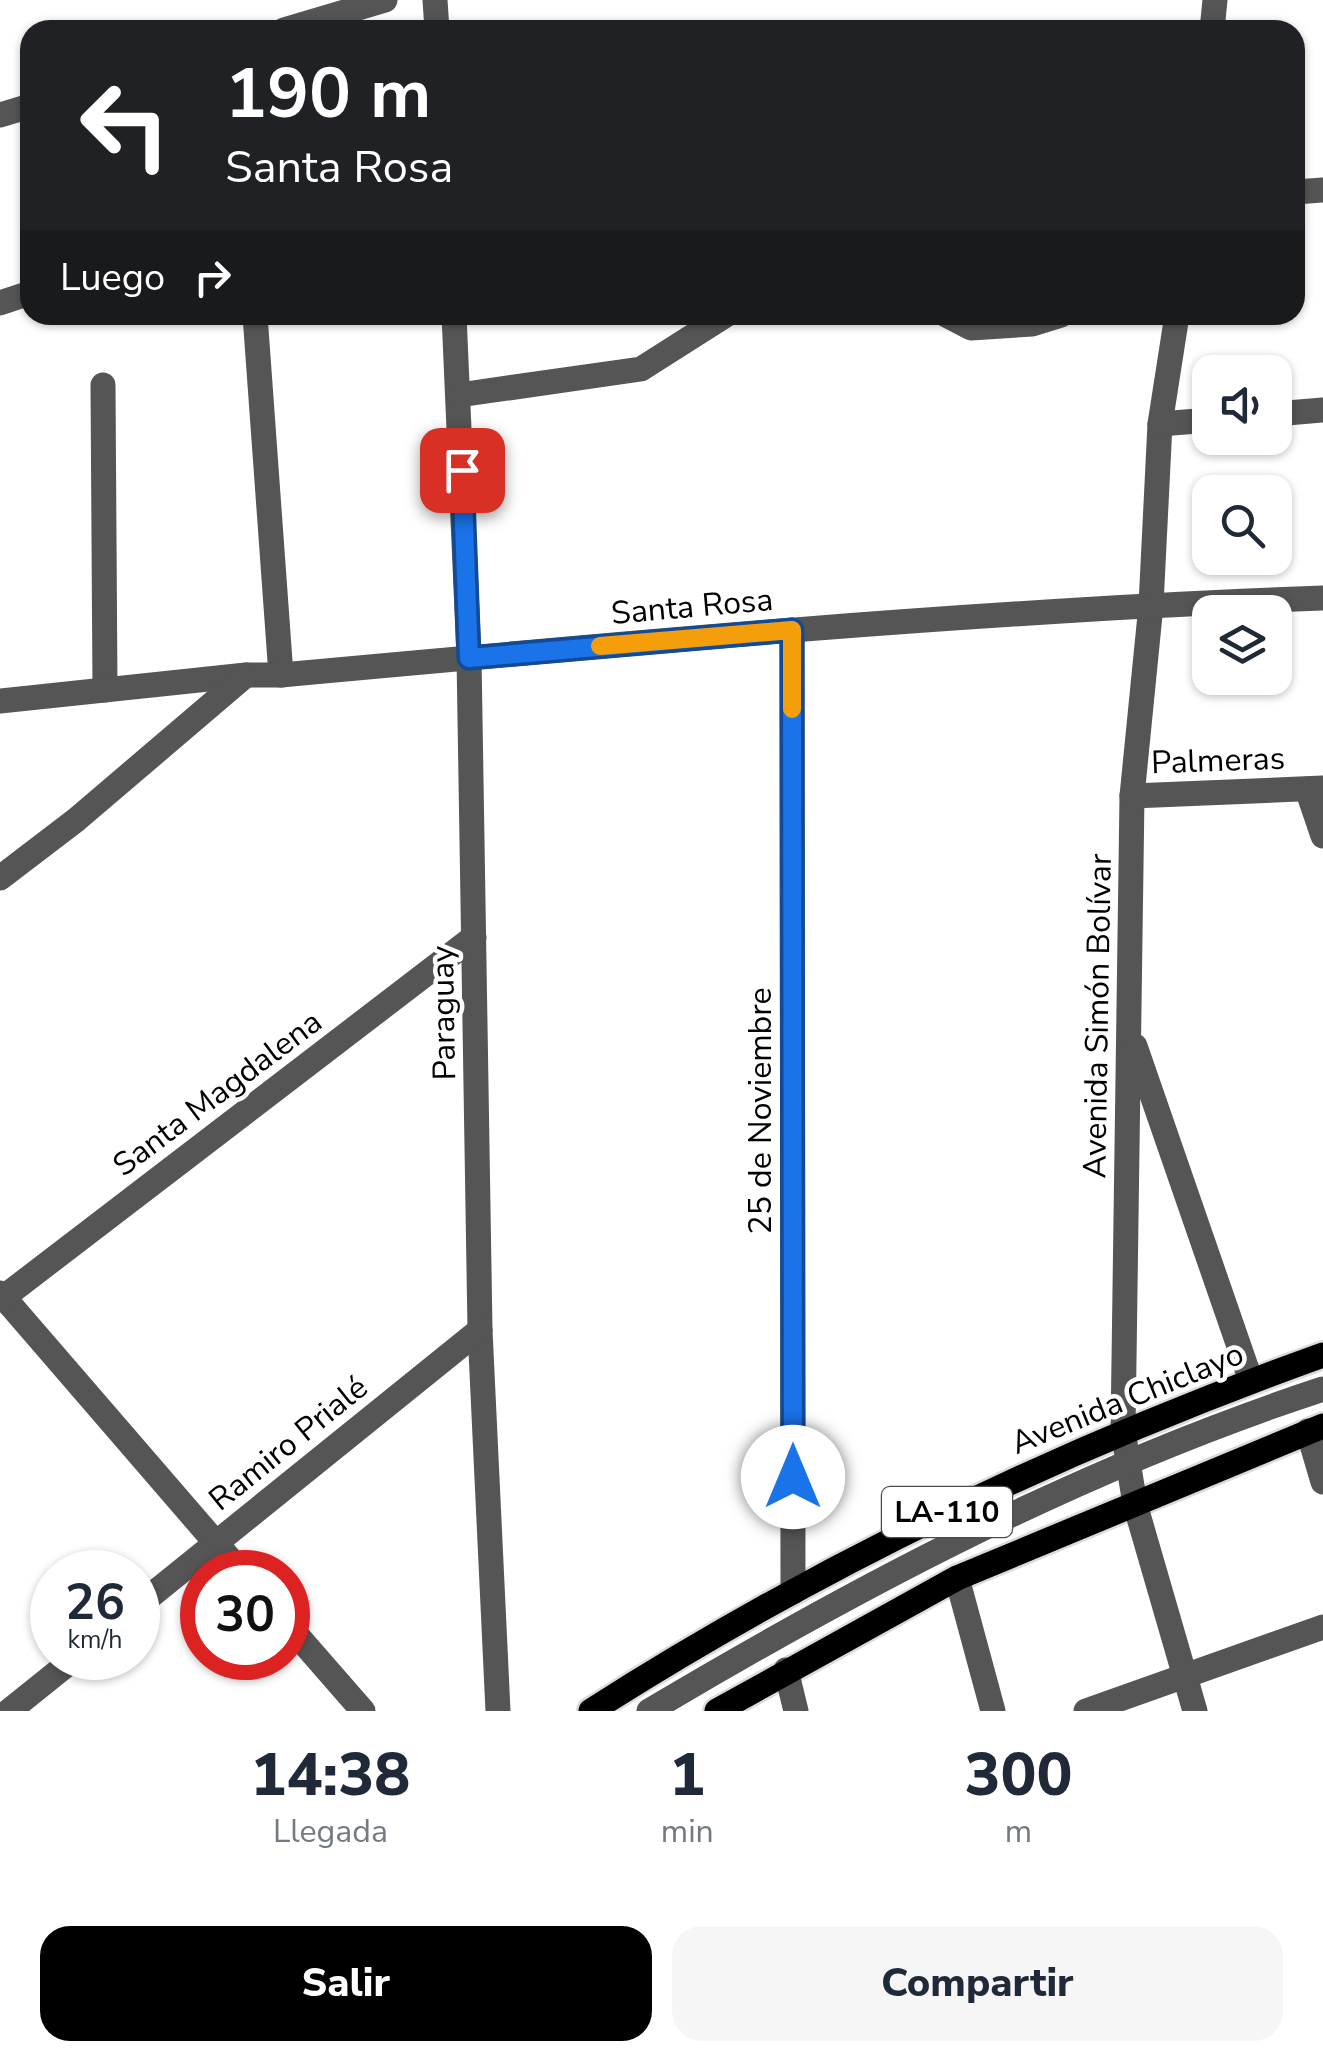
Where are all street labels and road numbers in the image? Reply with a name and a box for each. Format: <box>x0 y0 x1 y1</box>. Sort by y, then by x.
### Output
street label: Santa Rosa <box>609 578 775 635</box>
street label: Palmeras <box>1150 737 1286 784</box>
street label: Avenida Simón Bolívar <box>1073 853 1122 1179</box>
street label: Paraguay <box>421 945 466 1081</box>
street label: 25 de Noviembre <box>739 987 782 1235</box>
street label: Santa Magdalena <box>104 1001 331 1186</box>
street label: Avenida Chiclayo <box>1004 1332 1250 1465</box>
street label: Ramiro Prialé <box>200 1366 377 1521</box>
road number: LA-110 <box>882 1487 1012 1537</box>

